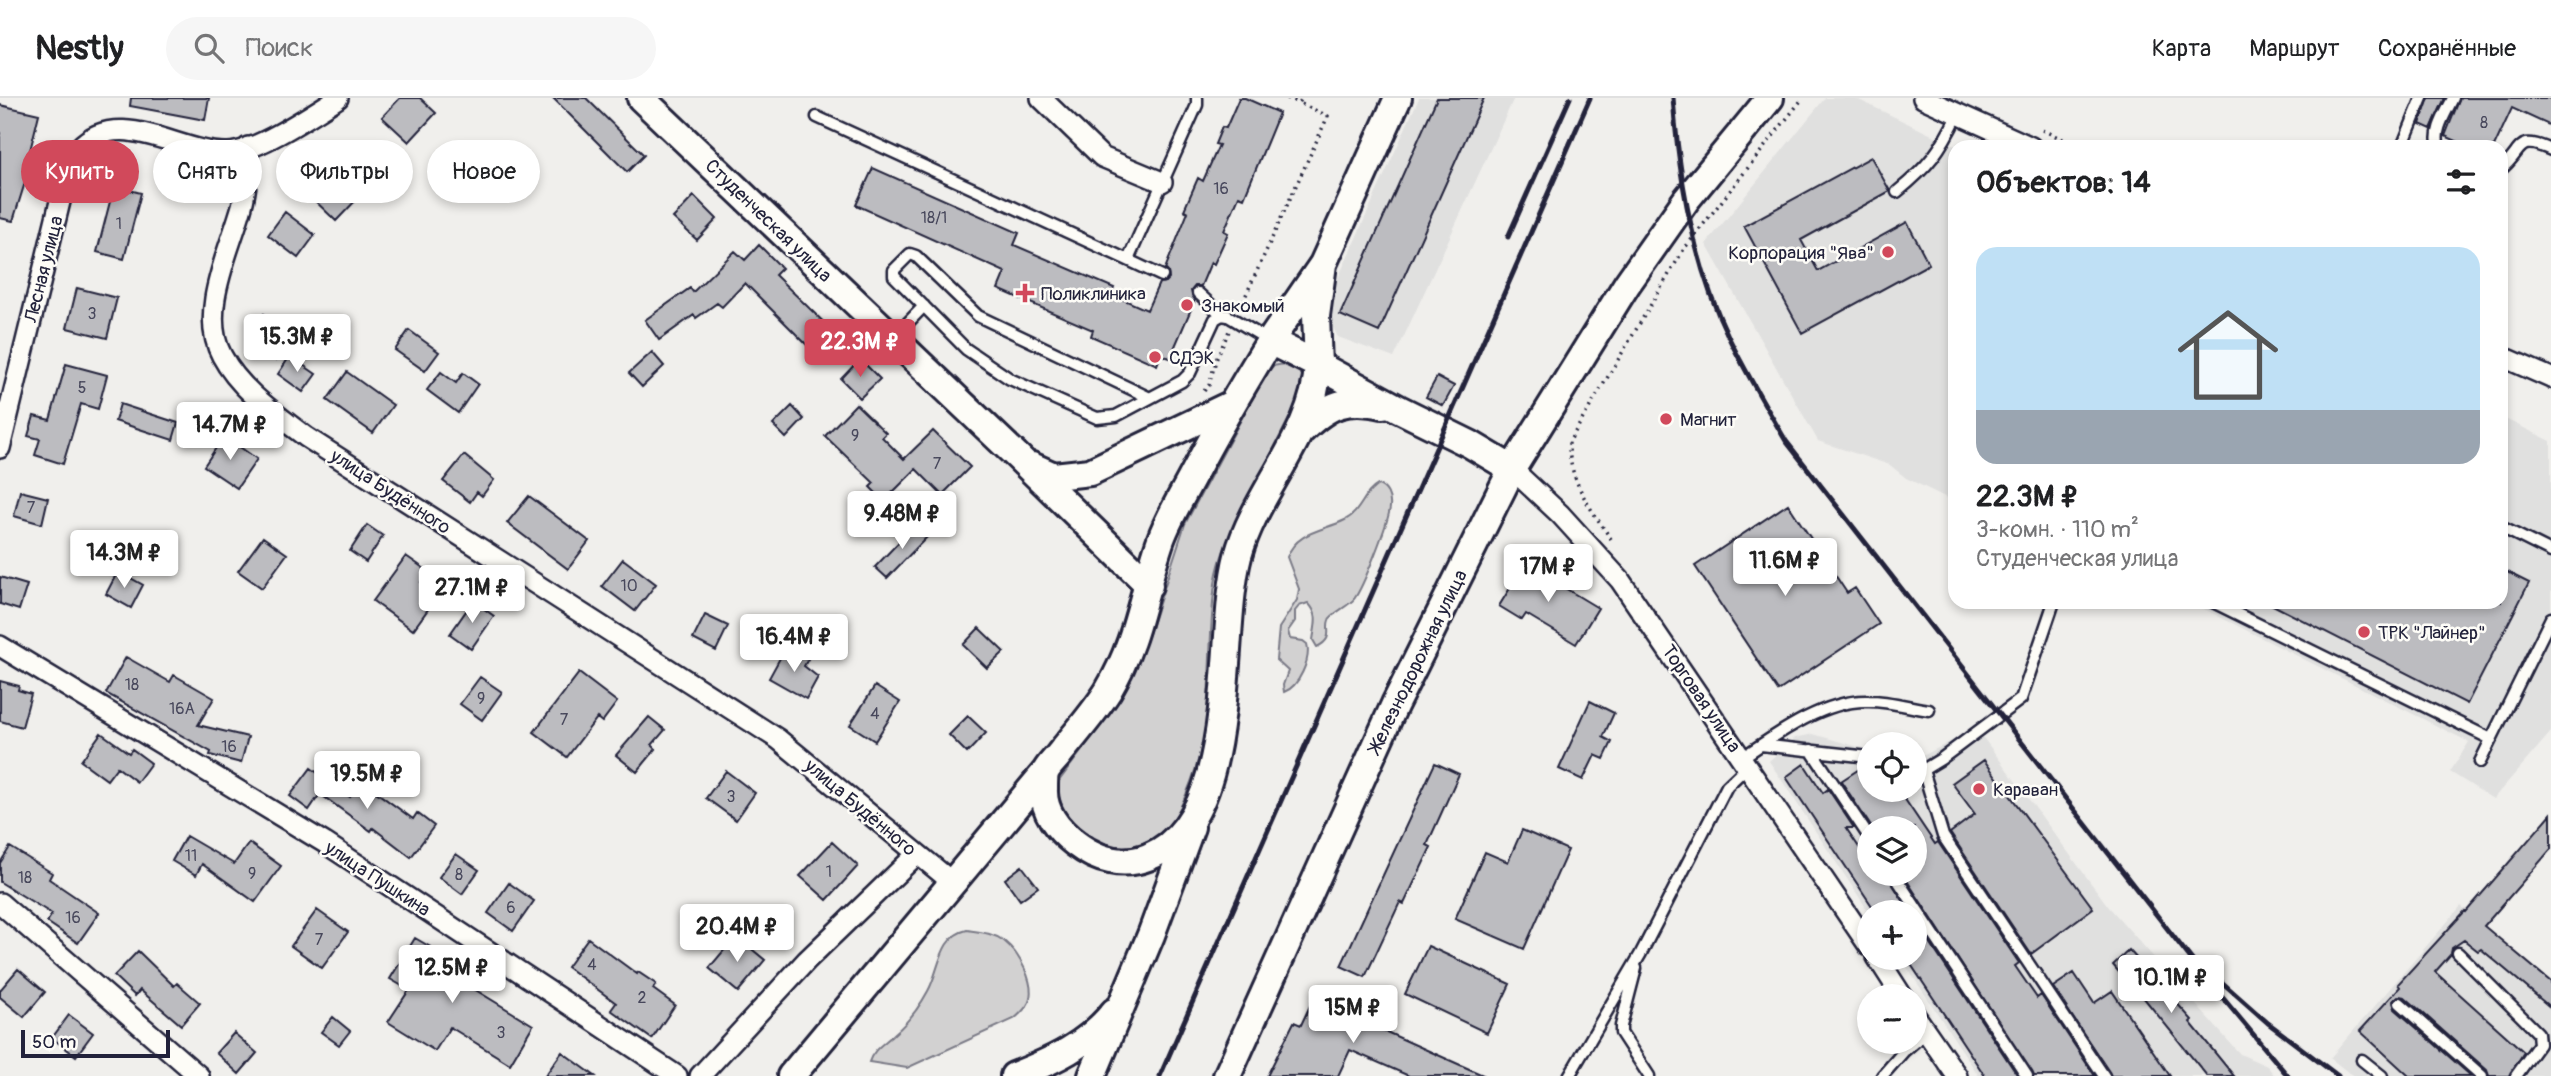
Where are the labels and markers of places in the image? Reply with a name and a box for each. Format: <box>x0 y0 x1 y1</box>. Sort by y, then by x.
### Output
place label: Корпорация "Ява" <box>1728 241 1874 265</box>
marker: Корпорация "Ява" <box>1880 244 1896 260</box>
place label: Поликлиника <box>1041 282 1146 306</box>
marker: Поликлиника <box>1015 283 1035 303</box>
place label: Знакомый <box>1201 294 1285 318</box>
marker: Знакомый <box>1179 297 1195 313</box>
pin: 15.3M ₽ <box>232 314 362 374</box>
pin: 22.3M ₽ <box>795 320 925 379</box>
place label: СДЭК <box>1169 346 1214 370</box>
marker: СДЭК <box>1147 349 1163 365</box>
pin: 14.7M ₽ <box>165 402 295 462</box>
place label: Магнит <box>1680 408 1737 432</box>
marker: Магнит <box>1658 411 1674 427</box>
pin: 9.48M ₽ <box>837 491 967 551</box>
pin: 14.3M ₽ <box>59 531 189 590</box>
pin: 11.6M ₽ <box>1720 538 1850 598</box>
pin: 17M ₽ <box>1499 545 1597 604</box>
pin: 27.1M ₽ <box>407 566 537 625</box>
pin: 16.4M ₽ <box>729 614 859 674</box>
place label: ТРК "Лайнер" <box>2378 621 2486 645</box>
marker: ТРК "Лайнер" <box>2356 624 2372 640</box>
pin: 19.5M ₽ <box>302 752 432 811</box>
place label: Караван <box>1993 778 2058 802</box>
marker: Караван <box>1971 781 1987 797</box>
pin: 20.4M ₽ <box>672 904 802 964</box>
pin: 12.5M ₽ <box>387 946 517 1005</box>
pin: 10.1M ₽ <box>2106 956 2236 1015</box>
pin: 15M ₽ <box>1304 986 1402 1045</box>

